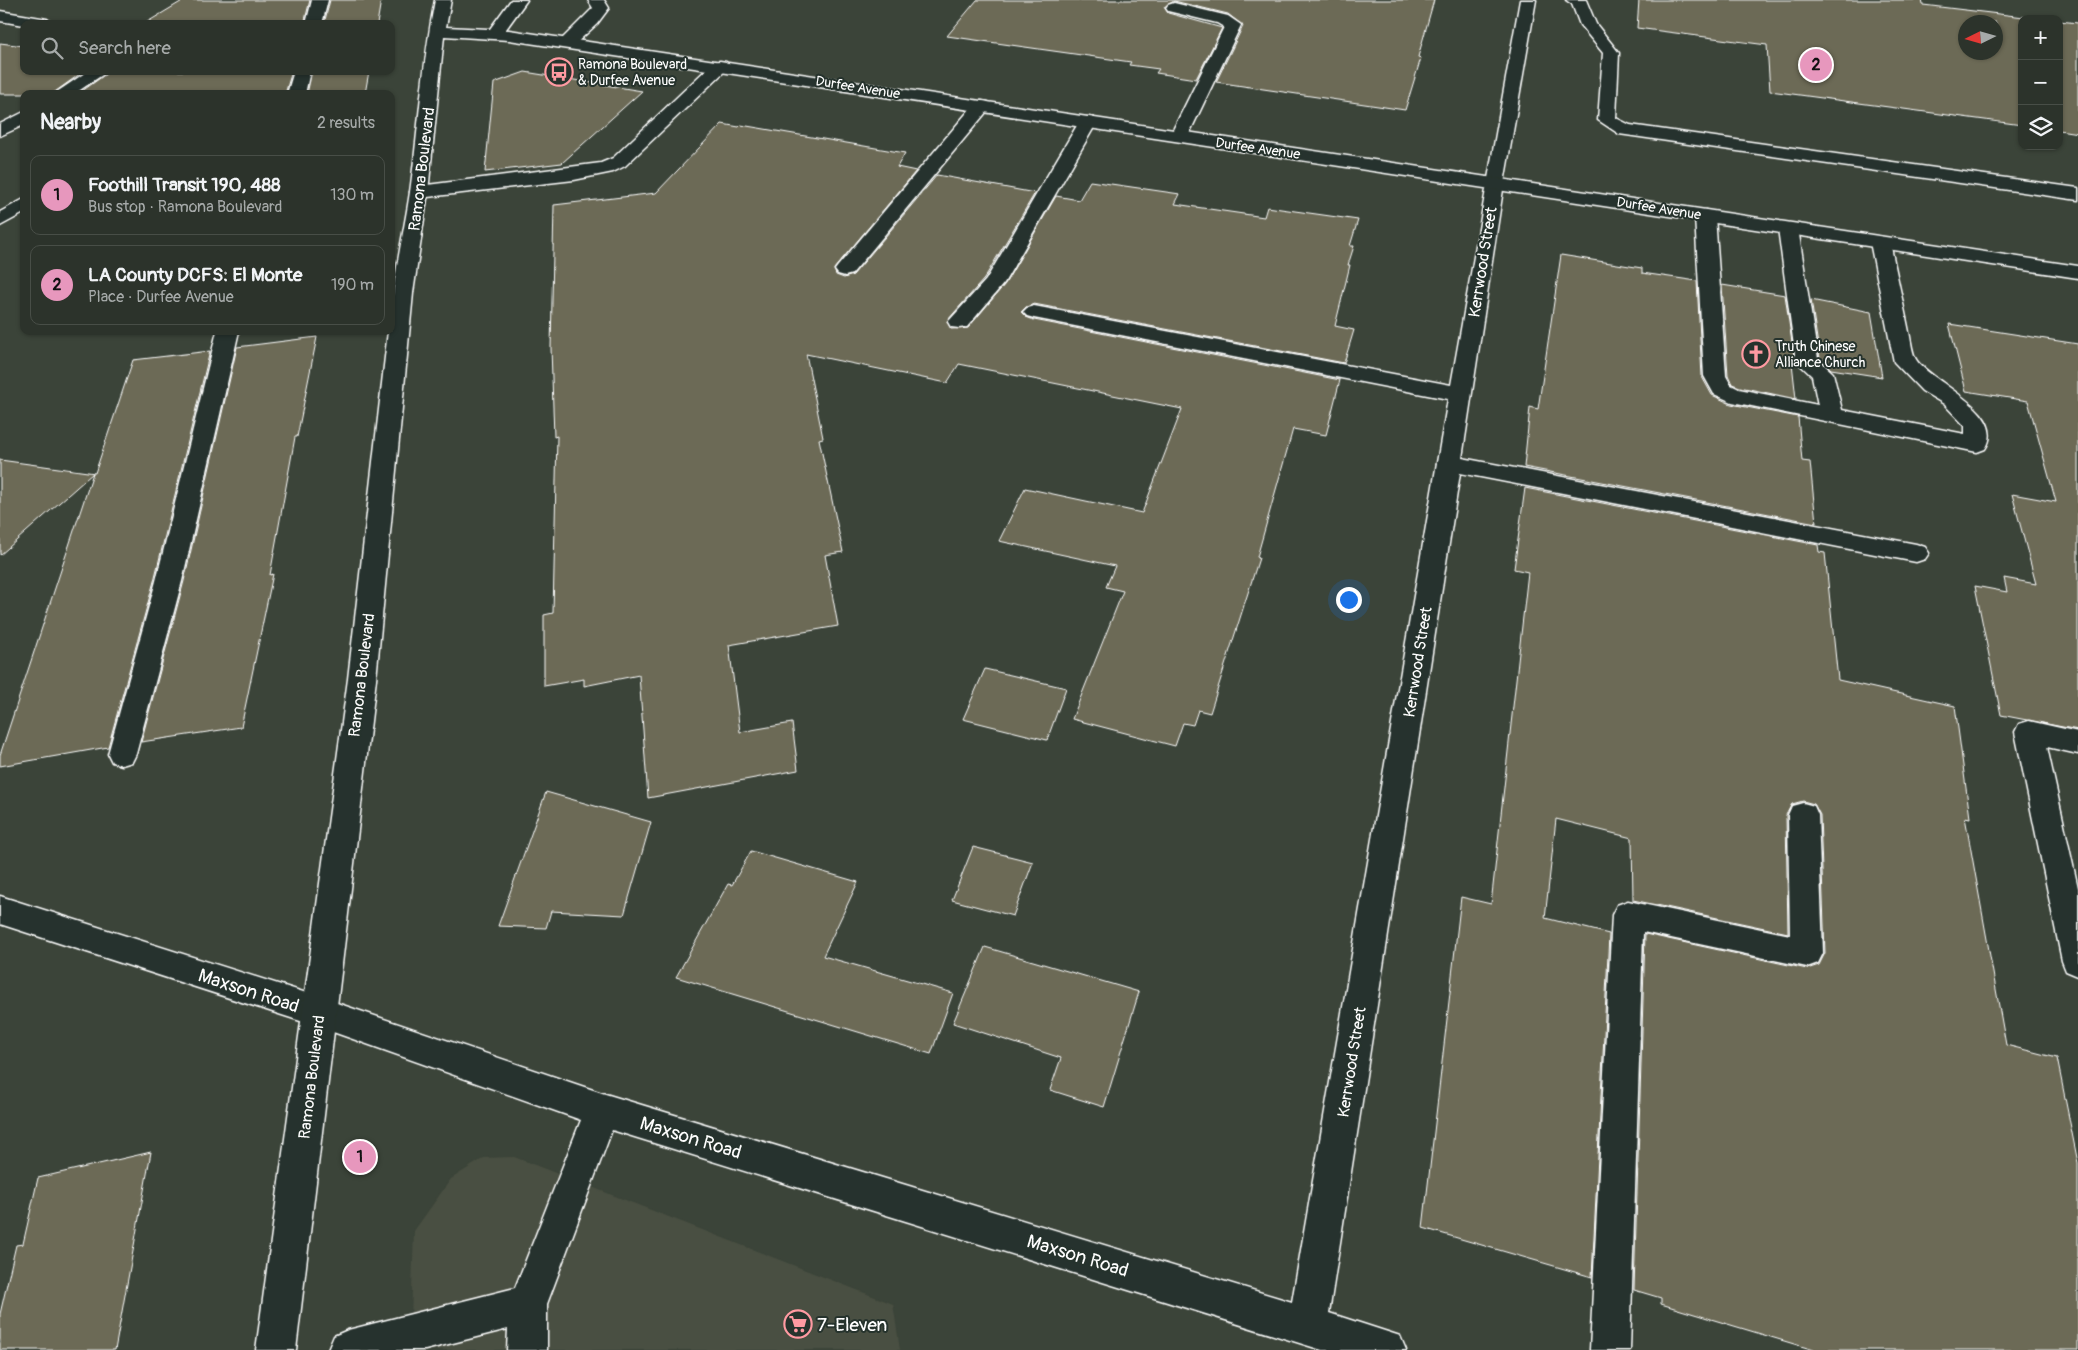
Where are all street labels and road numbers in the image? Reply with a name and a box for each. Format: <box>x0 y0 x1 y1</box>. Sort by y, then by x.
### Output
street label: Durfee Avenue <box>814 72 901 103</box>
street label: Ramona Boulevard <box>404 106 440 232</box>
street label: Durfee Avenue <box>1215 134 1301 163</box>
street label: Durfee Avenue <box>1615 193 1702 224</box>
street label: Kerrwood Street <box>1464 205 1502 319</box>
street label: Kerrwood Street <box>1399 605 1437 719</box>
street label: Ramona Boulevard <box>344 612 380 738</box>
street label: Maxson Road <box>195 963 302 1019</box>
street label: Kerrwood Street <box>1333 1005 1371 1119</box>
street label: Ramona Boulevard <box>294 1014 330 1140</box>
street label: Maxson Road <box>637 1111 744 1165</box>
street label: Maxson Road <box>1024 1229 1131 1283</box>

